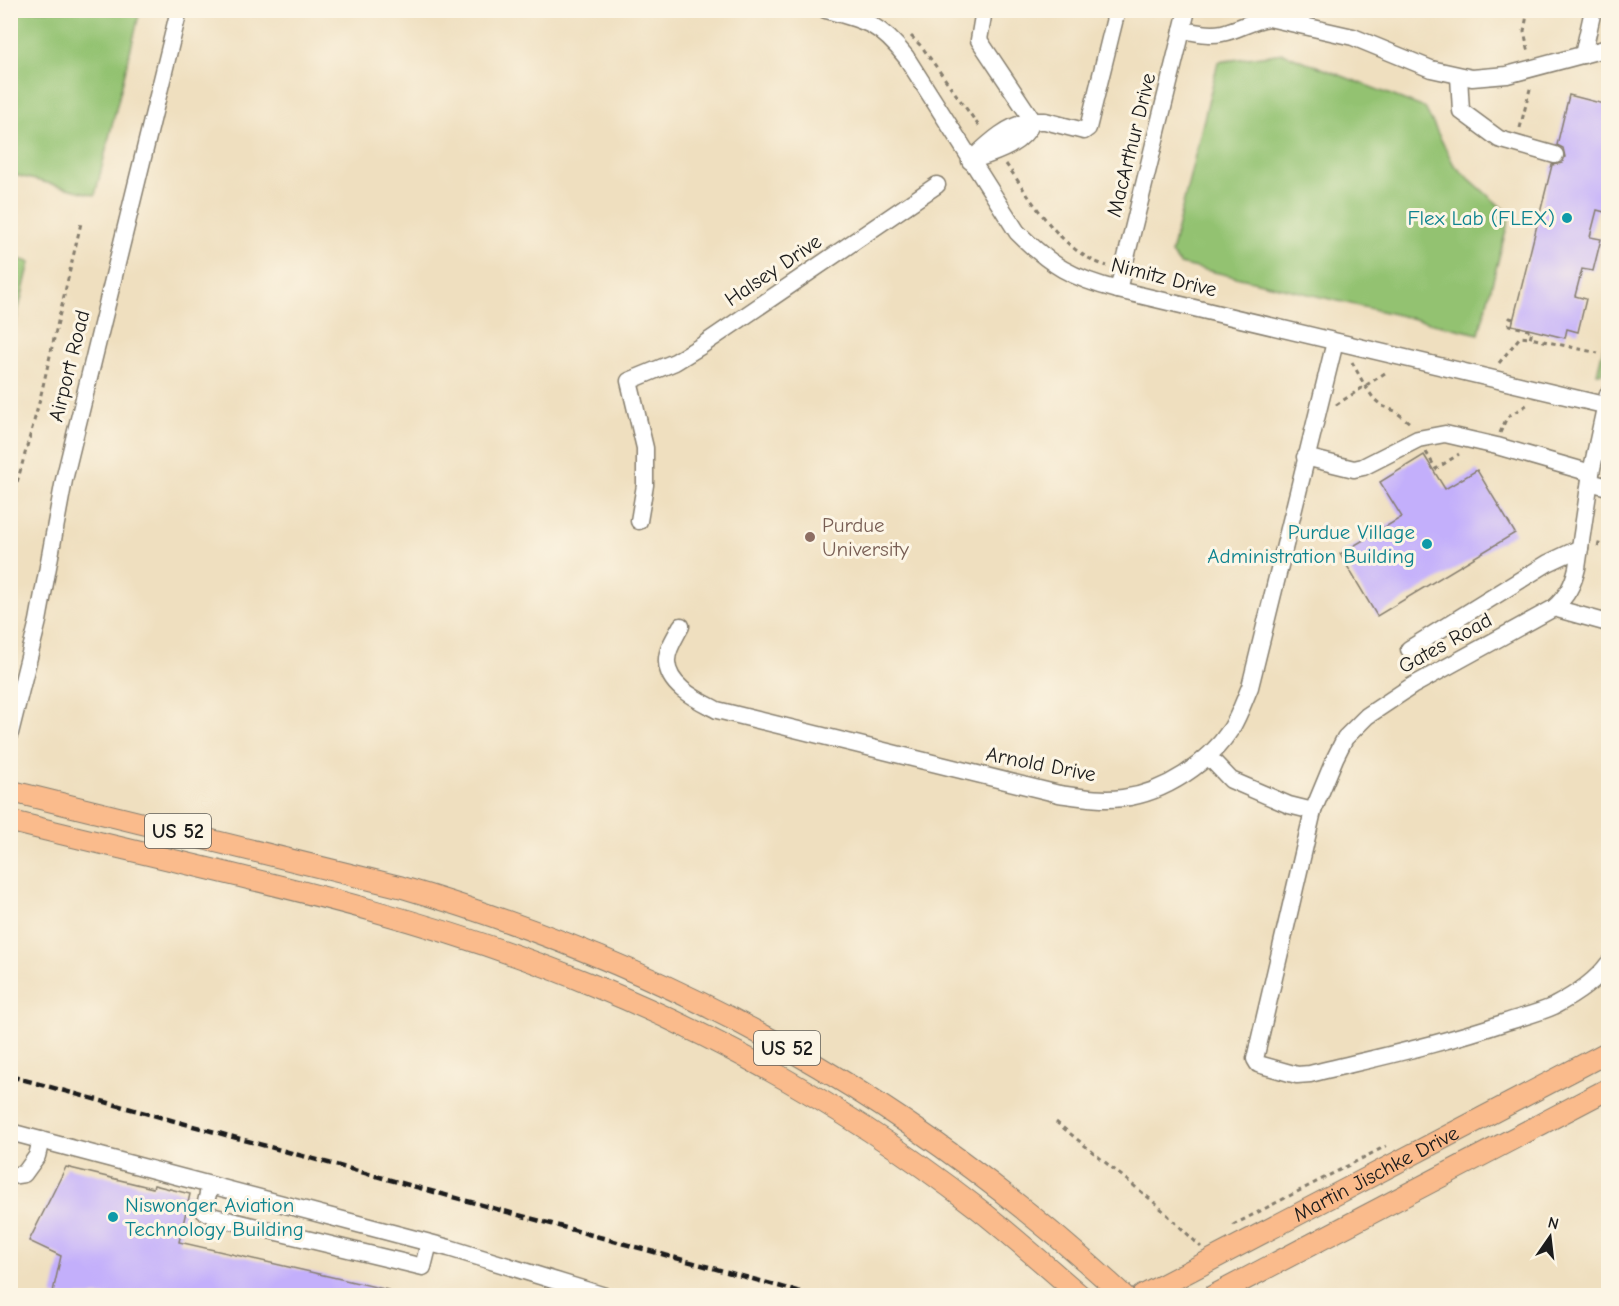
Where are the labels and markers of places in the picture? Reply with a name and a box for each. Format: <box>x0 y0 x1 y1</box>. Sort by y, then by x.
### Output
place label: Flex Lab (FLEX) <box>1407 206 1555 230</box>
marker: Flex Lab (FLEX) <box>1560 211 1574 225</box>
place label: Purdue University <box>822 513 910 561</box>
place label: Purdue Village Administration Building <box>1207 520 1415 568</box>
marker: Purdue University <box>803 530 817 544</box>
marker: Purdue Village Administration Building <box>1420 537 1434 551</box>
place label: Niswonger Aviation Technology Building <box>125 1193 304 1241</box>
marker: Niswonger Aviation Technology Building <box>106 1210 120 1224</box>

